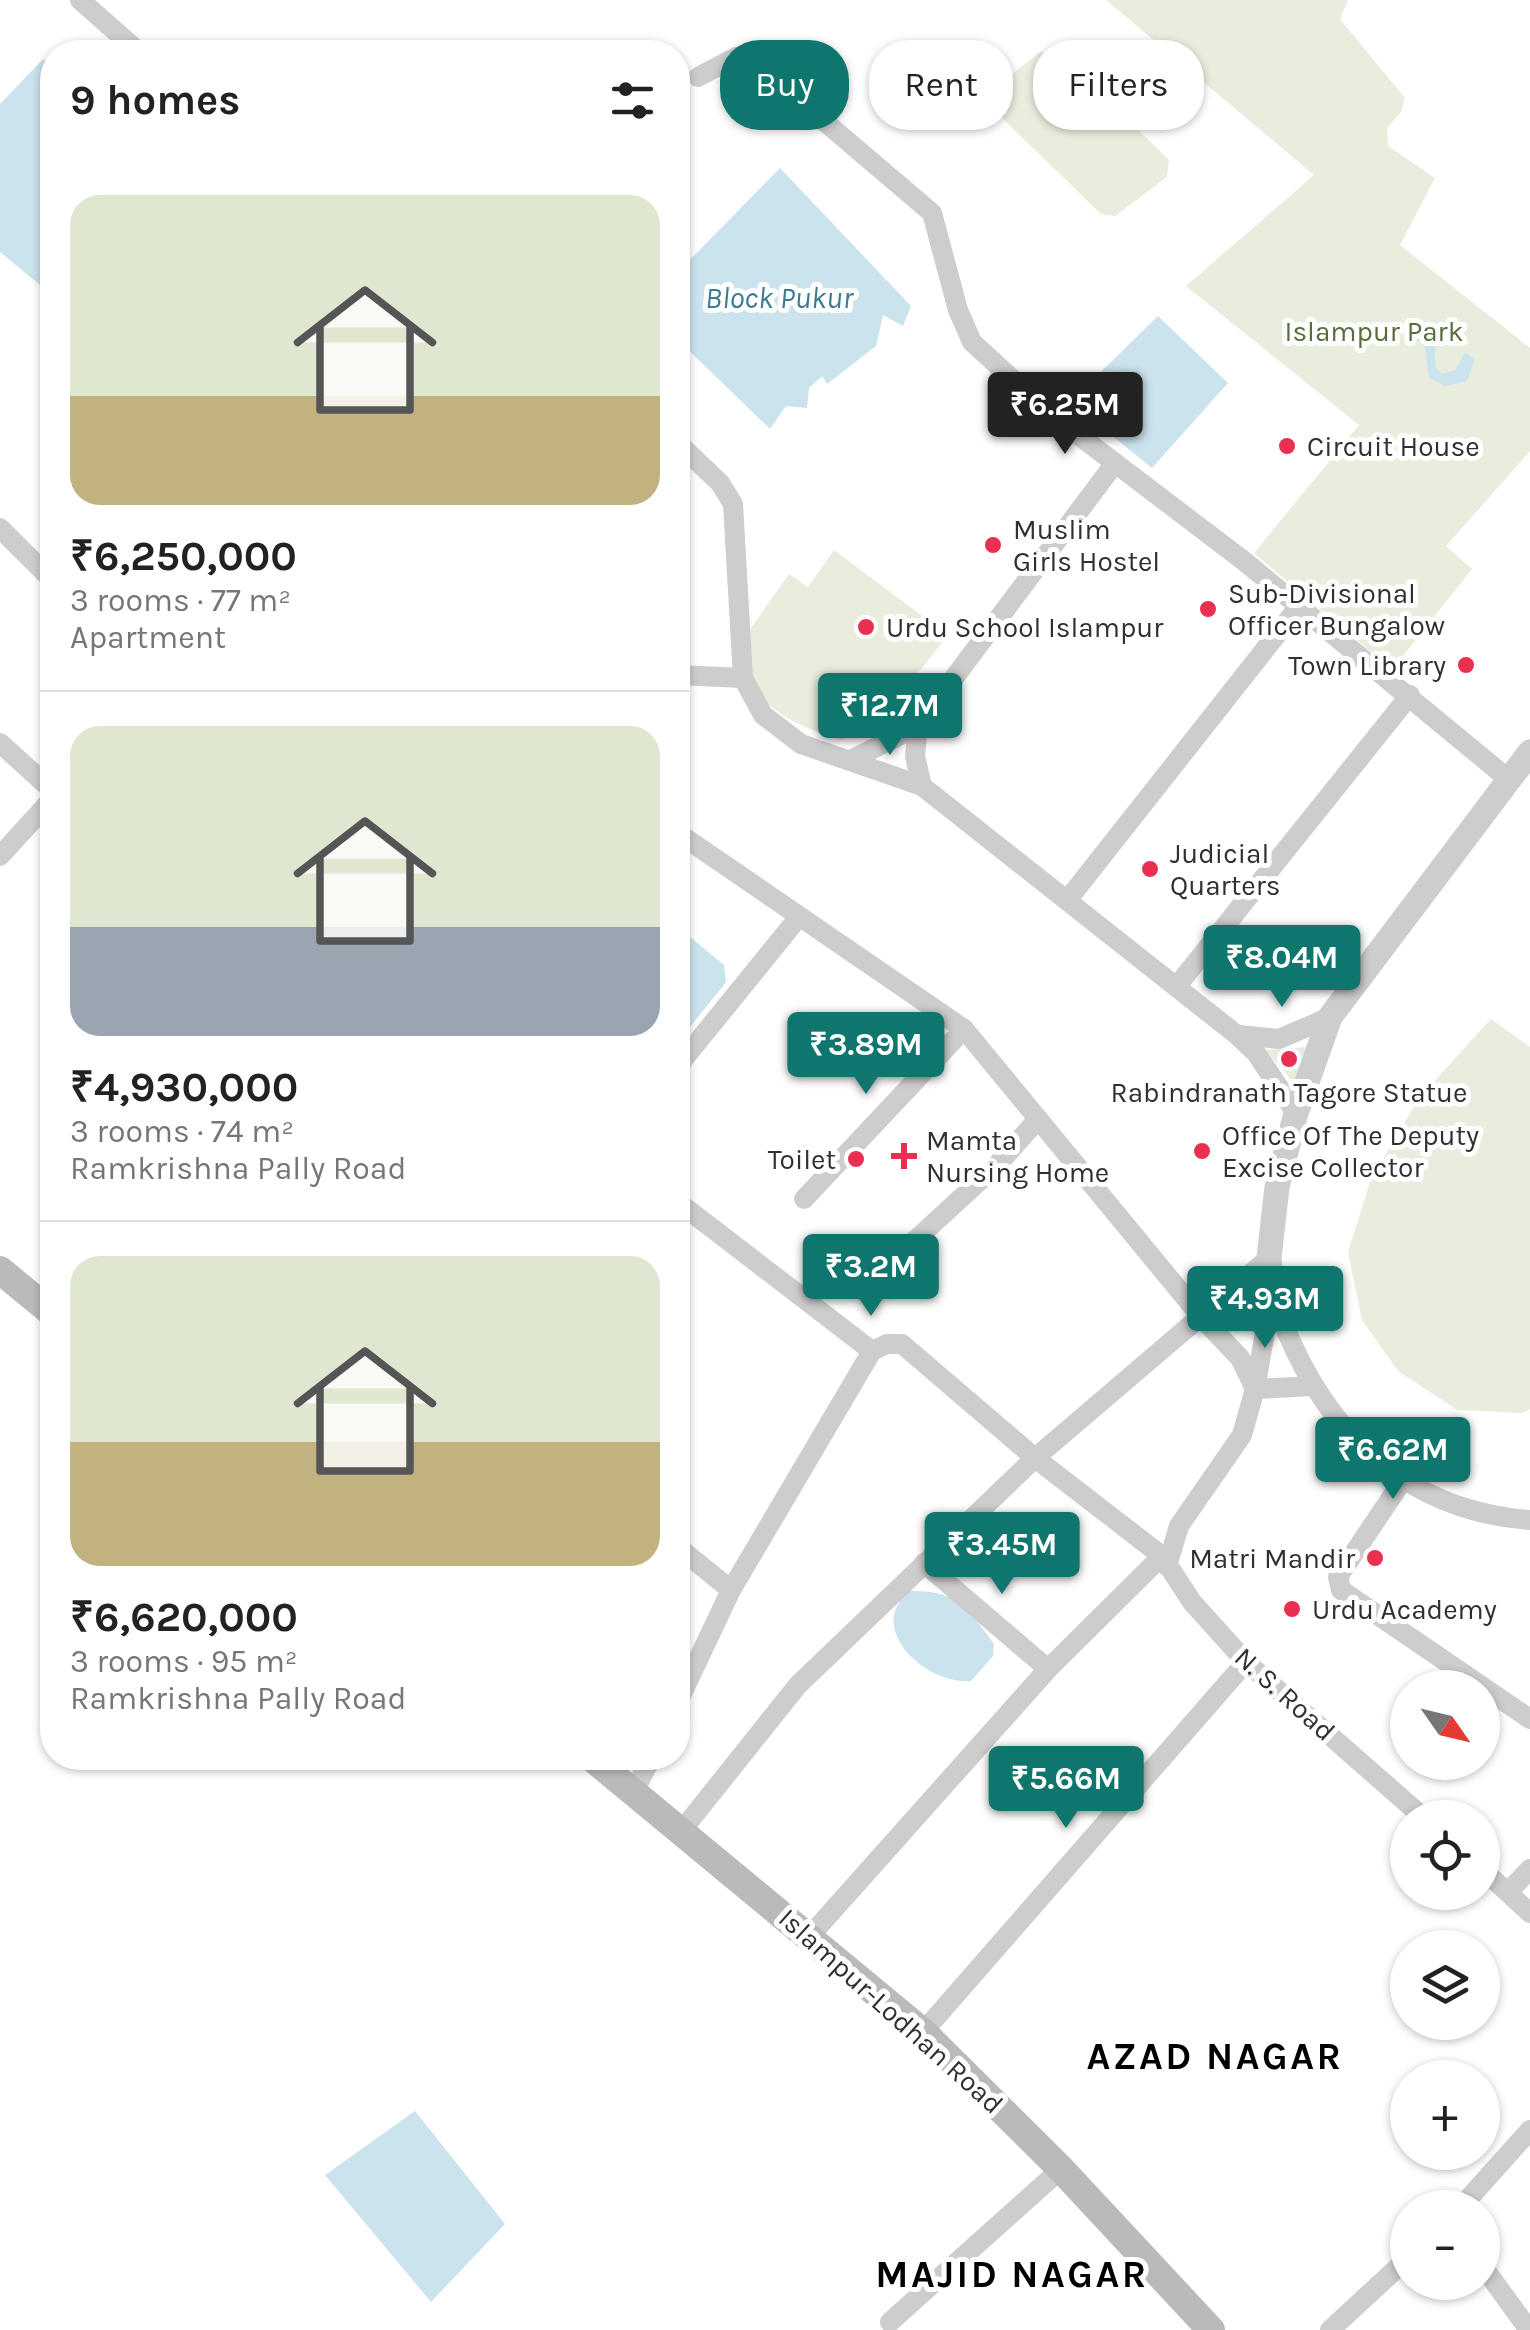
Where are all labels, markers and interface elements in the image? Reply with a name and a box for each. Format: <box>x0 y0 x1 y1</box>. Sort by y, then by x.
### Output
chip: Buy <box>720 40 849 130</box>
chip: Rent <box>869 40 1013 130</box>
chip: Filters <box>1033 40 1204 130</box>
icon: filters <box>605 73 660 128</box>
text: 9 homes <box>70 75 240 125</box>
icon: home <box>275 260 455 440</box>
water label: Block Pukur <box>705 280 855 316</box>
park label: Islampur Park <box>1285 315 1463 348</box>
pin: ₹6.25M <box>984 372 1146 457</box>
text: ₹6.25M <box>1010 386 1120 423</box>
place label: Circuit House <box>1307 430 1480 463</box>
marker: Circuit House <box>1276 435 1298 457</box>
place label: Muslim Girls Hostel <box>1013 513 1160 578</box>
text: ₹6,250,000 <box>70 531 297 581</box>
marker: Muslim Girls Hostel <box>982 534 1004 556</box>
place label: Sub-Divisional Officer Bungalow <box>1228 577 1445 642</box>
text: 3 rooms · 77 m² <box>70 582 291 619</box>
marker: Sub-Divisional Officer Bungalow <box>1197 598 1219 620</box>
place label: Urdu School Islampur <box>886 611 1164 644</box>
marker: Urdu School Islampur <box>855 616 877 638</box>
text: Apartment <box>70 619 226 656</box>
place label: Town Library <box>1288 649 1446 682</box>
marker: Town Library <box>1455 654 1477 676</box>
pin: ₹12.7M <box>809 673 971 758</box>
text: ₹12.7M <box>840 687 940 724</box>
icon: home <box>275 791 455 971</box>
place label: Judicial Quarters <box>1170 837 1280 902</box>
marker: Judicial Quarters <box>1139 858 1161 880</box>
pin: ₹8.04M <box>1201 925 1363 1010</box>
text: ₹8.04M <box>1225 939 1339 976</box>
pin: ₹3.89M <box>785 1012 947 1097</box>
text: ₹3.89M <box>809 1026 923 1063</box>
marker: Rabindranath Tagore Statue <box>1278 1048 1300 1070</box>
text: ₹4,930,000 <box>70 1062 298 1112</box>
place label: Rabindranath Tagore Statue <box>1111 1076 1467 1109</box>
text: 3 rooms · 74 m² <box>70 1113 294 1150</box>
place label: Office Of The Deputy Excise Collector <box>1222 1119 1479 1184</box>
place label: Mamta Nursing Home <box>926 1124 1109 1189</box>
marker: Office Of The Deputy Excise Collector <box>1191 1140 1213 1162</box>
place label: Toilet <box>768 1143 836 1176</box>
marker: Mamta Nursing Home <box>891 1143 917 1169</box>
marker: Toilet <box>845 1148 867 1170</box>
text: Ramkrishna Pally Road <box>70 1150 406 1187</box>
pin: ₹3.2M <box>801 1234 941 1319</box>
text: ₹3.2M <box>825 1248 917 1285</box>
pin: ₹4.93M <box>1184 1266 1346 1351</box>
text: ₹4.93M <box>1209 1280 1321 1317</box>
icon: home <box>275 1321 455 1501</box>
pin: ₹6.62M <box>1312 1417 1474 1502</box>
text: ₹6.62M <box>1337 1431 1449 1468</box>
pin: ₹3.45M <box>921 1512 1083 1597</box>
text: ₹3.45M <box>947 1526 1057 1563</box>
place label: Matri Mandir <box>1189 1542 1356 1575</box>
marker: Matri Mandir <box>1364 1547 1386 1569</box>
text: ₹6,620,000 <box>70 1592 298 1642</box>
place label: Urdu Academy <box>1312 1593 1497 1626</box>
marker: Urdu Academy <box>1281 1598 1303 1620</box>
street label: N. S. Road <box>1228 1640 1342 1748</box>
text: 3 rooms · 95 m² <box>70 1643 298 1680</box>
north arrow <box>1390 1670 1500 1780</box>
map controls <box>1390 1670 1500 2300</box>
text: Ramkrishna Pally Road <box>70 1680 406 1717</box>
pin: ₹5.66M <box>985 1746 1147 1831</box>
text: ₹5.66M <box>1011 1760 1121 1797</box>
button: locate <box>1390 1800 1500 1910</box>
street label: Islampur-Lodhan Road <box>772 1902 1010 2120</box>
button: layers <box>1390 1930 1500 2040</box>
district label: AZAD NAGAR <box>1086 2034 1344 2079</box>
button: + <box>1390 2060 1500 2170</box>
button: − <box>1390 2190 1500 2300</box>
district label: MAJID NAGAR <box>875 2252 1149 2297</box>

